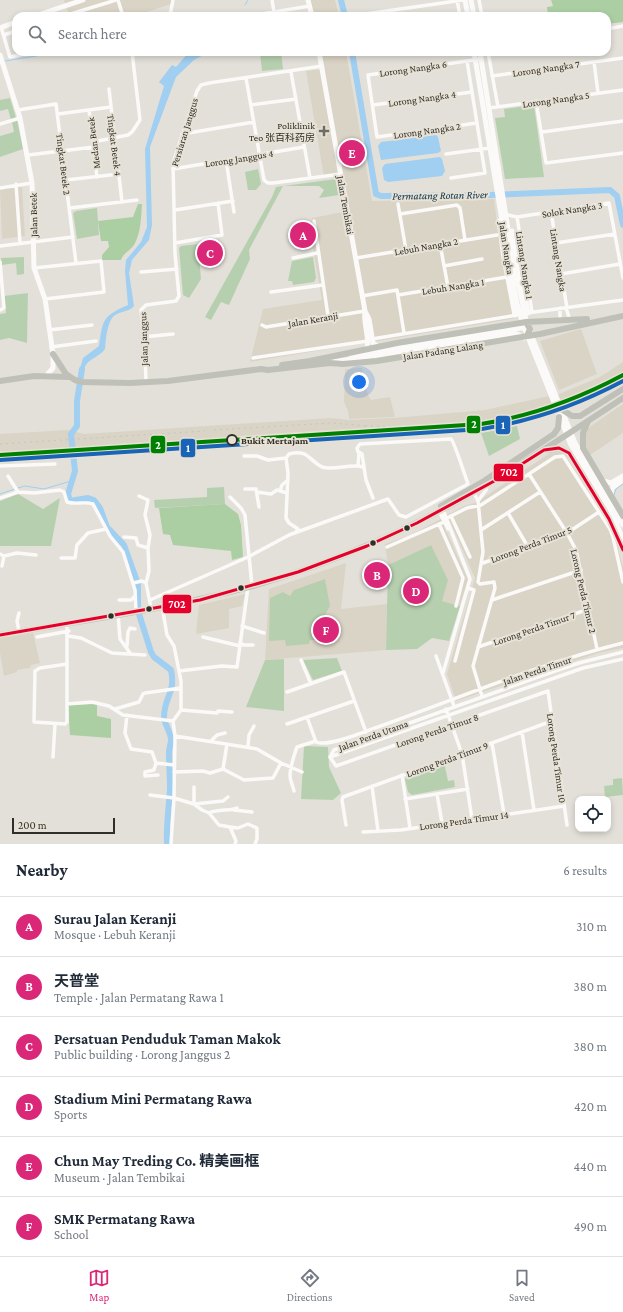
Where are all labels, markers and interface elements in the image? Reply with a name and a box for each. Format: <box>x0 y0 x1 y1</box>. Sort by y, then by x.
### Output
search box <box>12 12 611 56</box>
icon: search <box>26 23 48 45</box>
text: Search here <box>58 26 127 42</box>
street label: Lorong Nangka 6 <box>379 58 448 79</box>
street label: Lorong Nangka 7 <box>512 58 581 79</box>
street label: Lorong Nangka 4 <box>388 88 457 109</box>
street label: Lorong Nangka 5 <box>522 89 591 110</box>
street label: Persiaran Janggus <box>169 97 200 168</box>
street label: Tingkat Betek 4 <box>105 114 124 177</box>
street label: Medan Betek <box>85 116 102 169</box>
place label: Poliklinik Teo 张百科药房 <box>249 120 315 143</box>
street label: Lorong Nangka 2 <box>393 120 462 141</box>
marker: Poliklinik Teo 张百科药房 <box>318 125 330 137</box>
street label: Tingkat Betek 2 <box>54 133 73 196</box>
pin: E <box>339 138 365 168</box>
street label: Lorong Janggus 4 <box>204 148 274 169</box>
street label: Jalan Tembikai <box>335 174 356 236</box>
water label: Permatang Rotan River <box>392 188 489 203</box>
street label: Jalan Betek <box>28 192 39 238</box>
street label: Solok Nangka 3 <box>541 199 603 220</box>
pin: A <box>290 220 316 250</box>
street label: Jalan Nangka <box>497 220 516 275</box>
street label: Lintang Nangka <box>548 228 569 293</box>
street label: Lintang Nangka 1 <box>514 230 535 300</box>
street label: Lebuh Nangka 2 <box>393 235 459 257</box>
pin: C <box>197 238 223 268</box>
street label: Lebuh Nangka 1 <box>421 276 485 297</box>
street label: Jalan Keranji <box>286 310 339 330</box>
street label: Jalan Janggus <box>137 312 150 367</box>
street label: Jalan Padang Lalang <box>401 339 484 362</box>
your location <box>349 372 369 392</box>
line badge: 2 <box>466 415 481 434</box>
line badge: 1 <box>495 415 511 435</box>
text: 2 <box>471 418 477 430</box>
text: 1 <box>501 419 505 431</box>
marker: Bukit Mertajam <box>226 434 238 446</box>
line badge: 2 <box>150 435 166 454</box>
place label: Bukit Mertajam <box>241 435 309 447</box>
line badge: 1 <box>180 438 196 458</box>
text: 2 <box>155 439 161 451</box>
text: 1 <box>186 442 190 454</box>
line badge: 702 <box>493 463 524 482</box>
text: 702 <box>500 466 518 478</box>
unlabelled marker <box>402 523 412 533</box>
street label: Lorong Perda Timur 5 <box>489 524 574 565</box>
unlabelled marker <box>368 538 378 548</box>
street label: Lorong Perda Timur 2 <box>568 548 599 635</box>
pin: B <box>364 560 390 590</box>
pin: D <box>403 576 429 606</box>
unlabelled marker <box>236 583 246 593</box>
line badge: 702 <box>162 594 192 614</box>
text: 702 <box>168 598 186 610</box>
unlabelled marker <box>144 604 154 614</box>
street label: Lorong Perda Timur 7 <box>492 609 577 648</box>
unlabelled marker <box>106 611 116 621</box>
pin: F <box>313 615 339 645</box>
street label: Jalan Perda Timur <box>501 654 573 688</box>
street label: Lorong Perda Timur 8 <box>394 711 480 750</box>
street label: Lorong Perda Timur 10 <box>545 713 568 804</box>
street label: Jalan Perda Utama <box>336 718 410 754</box>
street label: Lorong Perda Timur 9 <box>405 739 490 779</box>
map controls <box>575 796 611 832</box>
button: locate <box>575 796 611 832</box>
street label: Lorong Perda Timur 14 <box>419 809 509 832</box>
scale bar <box>12 816 115 835</box>
text: 200 m <box>18 819 47 831</box>
text: Nearby <box>16 861 68 880</box>
text: 6 results <box>563 863 607 878</box>
text: Surau Jalan Keranji <box>54 911 176 927</box>
text: A <box>25 919 33 934</box>
text: 310 m <box>576 919 607 934</box>
text: Mosque · Lebuh Keranji <box>54 927 176 942</box>
text: 天普堂 <box>54 973 99 989</box>
text: B <box>25 979 33 994</box>
text: 380 m <box>574 979 607 994</box>
text: Temple · Jalan Permatang Rawa 1 <box>54 990 224 1005</box>
text: Persatuan Penduduk Taman Makok <box>54 1031 281 1047</box>
text: C <box>25 1039 33 1054</box>
text: 380 m <box>574 1039 607 1054</box>
text: Public building · Lorong Janggus 2 <box>54 1047 230 1062</box>
text: Stadium Mini Permatang Rawa <box>54 1091 252 1107</box>
text: D <box>25 1099 33 1114</box>
text: 420 m <box>574 1099 607 1114</box>
text: Sports <box>54 1107 87 1122</box>
text: Chun May Treding Co. 精美画框 <box>54 1153 259 1169</box>
text: E <box>25 1159 33 1174</box>
text: 440 m <box>573 1159 607 1174</box>
text: Museum · Jalan Tembikai <box>54 1170 185 1185</box>
text: SMK Permatang Rawa <box>54 1211 195 1227</box>
text: F <box>26 1219 32 1234</box>
text: 490 m <box>574 1219 607 1234</box>
text: School <box>54 1227 89 1242</box>
tab: Map <box>88 1267 110 1303</box>
tab: Directions <box>287 1267 332 1303</box>
tab: Saved <box>509 1267 535 1303</box>

